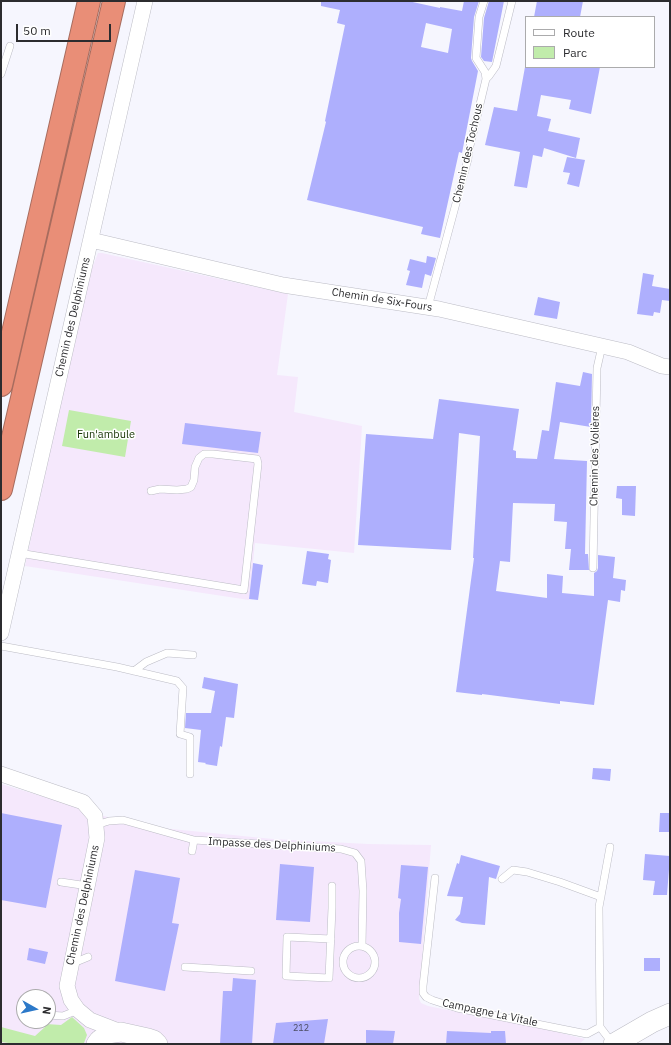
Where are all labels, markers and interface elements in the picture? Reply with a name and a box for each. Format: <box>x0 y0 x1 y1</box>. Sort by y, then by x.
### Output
scale bar <box>18 16 113 42</box>
legend <box>525 16 655 68</box>
text: 50 m <box>23 23 51 38</box>
text: Route <box>563 25 595 40</box>
text: Parc <box>563 45 587 60</box>
street label: Chemin des Tochous <box>450 102 486 204</box>
street label: Chemin des Delphiniums <box>53 256 93 378</box>
street label: Chemin de Six-Fours <box>331 286 433 314</box>
street label: Chemin des Volières <box>588 406 602 506</box>
park label: Fun'ambule <box>77 428 135 442</box>
street label: Impasse des Delphiniums <box>208 835 336 855</box>
street label: Chemin des Delphiniums <box>64 844 102 966</box>
north arrow <box>16 989 56 1029</box>
street label: Campagne La Vitale <box>441 996 539 1030</box>
text: N <box>39 1006 54 1015</box>
house number: 212 <box>293 1023 309 1033</box>

